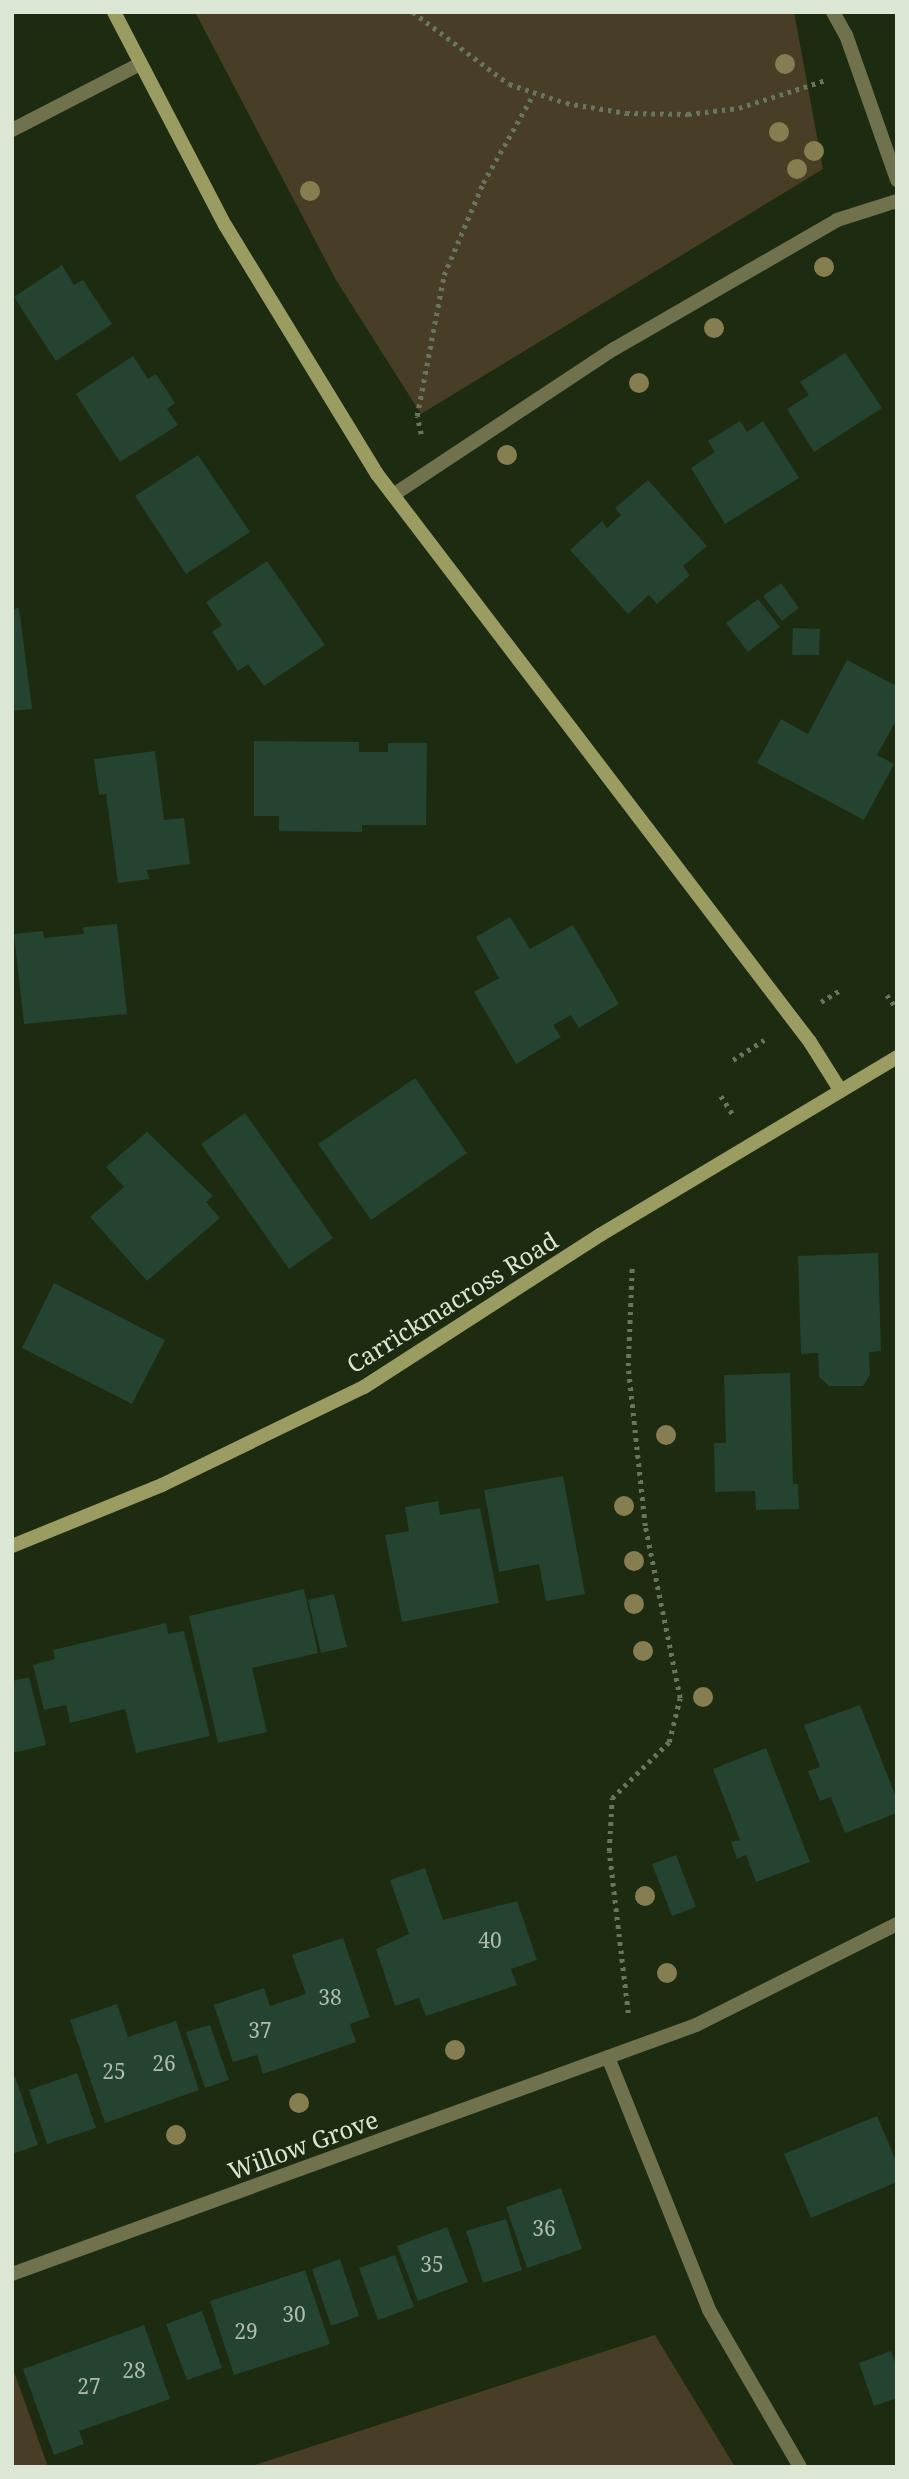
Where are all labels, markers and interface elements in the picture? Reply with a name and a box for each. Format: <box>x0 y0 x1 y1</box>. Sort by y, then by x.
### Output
street label: Carrickmacross Road <box>341 1225 563 1379</box>
house number: 40 <box>478 1927 502 1953</box>
house number: 38 <box>318 1984 342 2010</box>
house number: 37 <box>248 2017 272 2043</box>
house number: 26 <box>152 2050 176 2076</box>
house number: 25 <box>102 2058 126 2084</box>
street label: Willow Grove <box>224 2105 382 2185</box>
house number: 36 <box>532 2215 556 2241</box>
house number: 35 <box>420 2251 444 2277</box>
house number: 30 <box>282 2301 306 2327</box>
house number: 29 <box>234 2318 258 2344</box>
house number: 28 <box>122 2357 146 2383</box>
house number: 27 <box>77 2373 101 2399</box>

